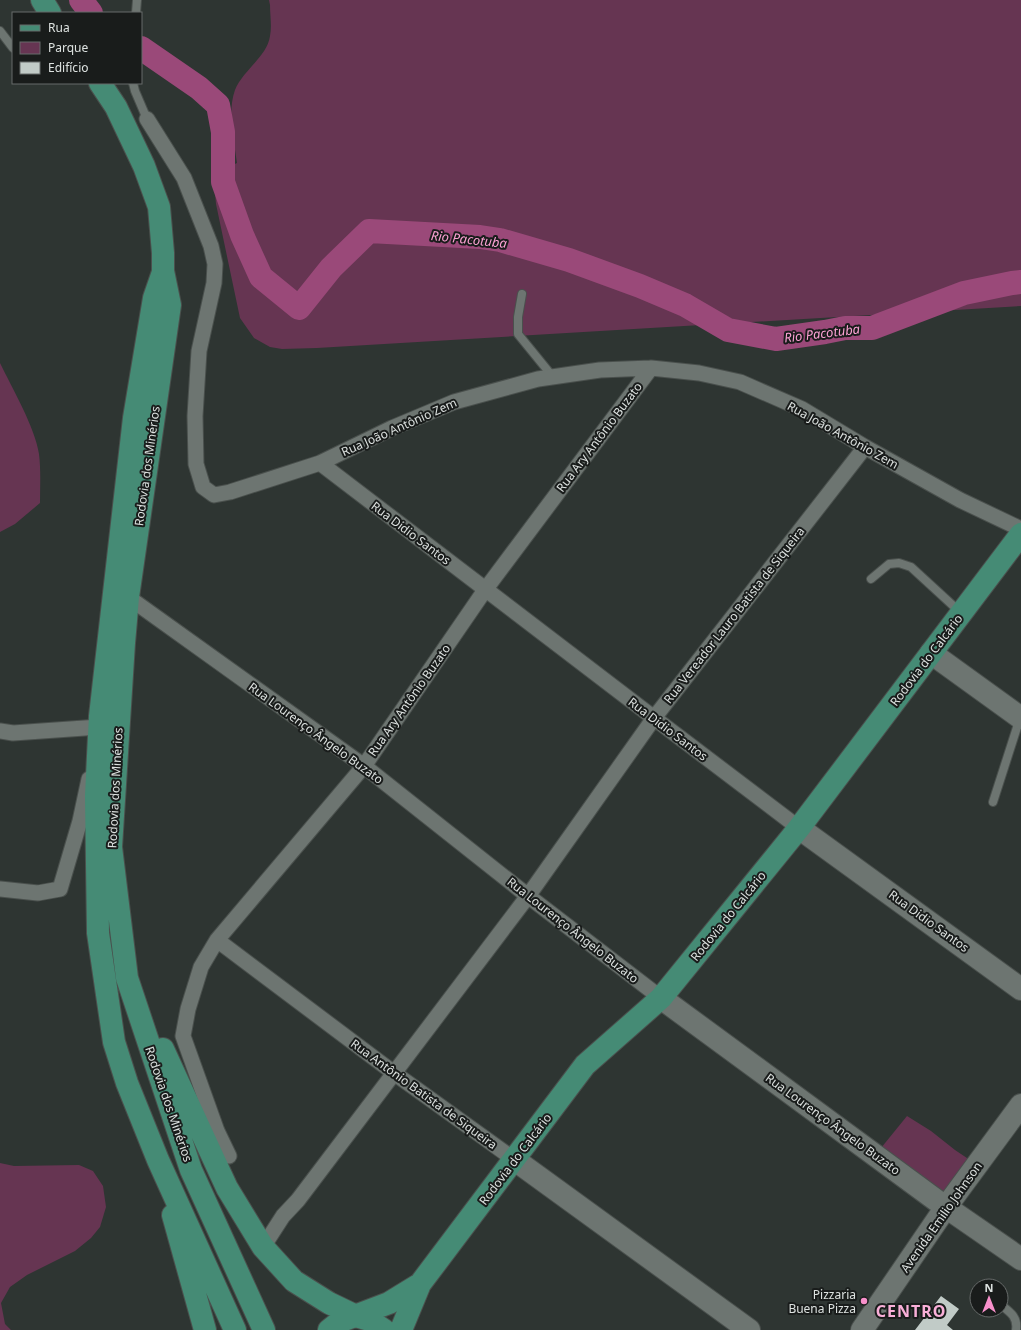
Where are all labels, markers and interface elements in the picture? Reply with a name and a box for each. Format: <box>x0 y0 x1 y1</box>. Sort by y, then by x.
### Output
legend <box>12 12 142 84</box>
text: Rua <box>48 19 70 36</box>
text: Parque <box>48 39 89 56</box>
text: Edifício <box>48 59 89 76</box>
water label: Rio Pacotuba <box>430 226 508 252</box>
water label: Rio Pacotuba <box>783 319 862 347</box>
street label: Rua Ary Antônio Buzato <box>552 379 646 495</box>
street label: Rua João Antônio Zem <box>339 394 459 460</box>
street label: Rua João Antônio Zem <box>784 397 902 473</box>
street label: Rodovia dos Minérios <box>130 405 164 527</box>
street label: Rua Didio Santos <box>368 497 454 569</box>
street label: Rua Vereador Lauro Batista de Siqueira <box>660 523 808 707</box>
street label: Rodovia do Calcário <box>886 610 966 710</box>
street label: Rua Ary Antônio Buzato <box>364 641 454 759</box>
street label: Rua Lourenço Ângelo Buzato <box>245 678 387 788</box>
street label: Rua Didio Santos <box>625 693 711 765</box>
street label: Rodovia dos Minérios <box>103 727 127 849</box>
street label: Rodovia do Calcário <box>686 867 770 965</box>
street label: Rua Lourenço Ângelo Buzato <box>504 873 642 987</box>
street label: Rua Didio Santos <box>885 886 973 956</box>
street label: Rua Antônio Batista de Siqueira <box>347 1035 501 1153</box>
street label: Rodovia dos Minérios <box>141 1044 197 1164</box>
street label: Rua Lourenço Ângelo Buzato <box>762 1069 904 1179</box>
street label: Rodovia do Calcário <box>475 1109 555 1209</box>
street label: Avenida Emilio Johnson <box>896 1158 986 1276</box>
north arrow <box>969 1278 1009 1318</box>
text: N <box>985 1280 993 1295</box>
place label: Pizzaria Buena Pizza <box>788 1286 856 1317</box>
marker: Pizzaria Buena Pizza <box>859 1296 869 1306</box>
district label: CENTRO <box>876 1300 946 1322</box>

